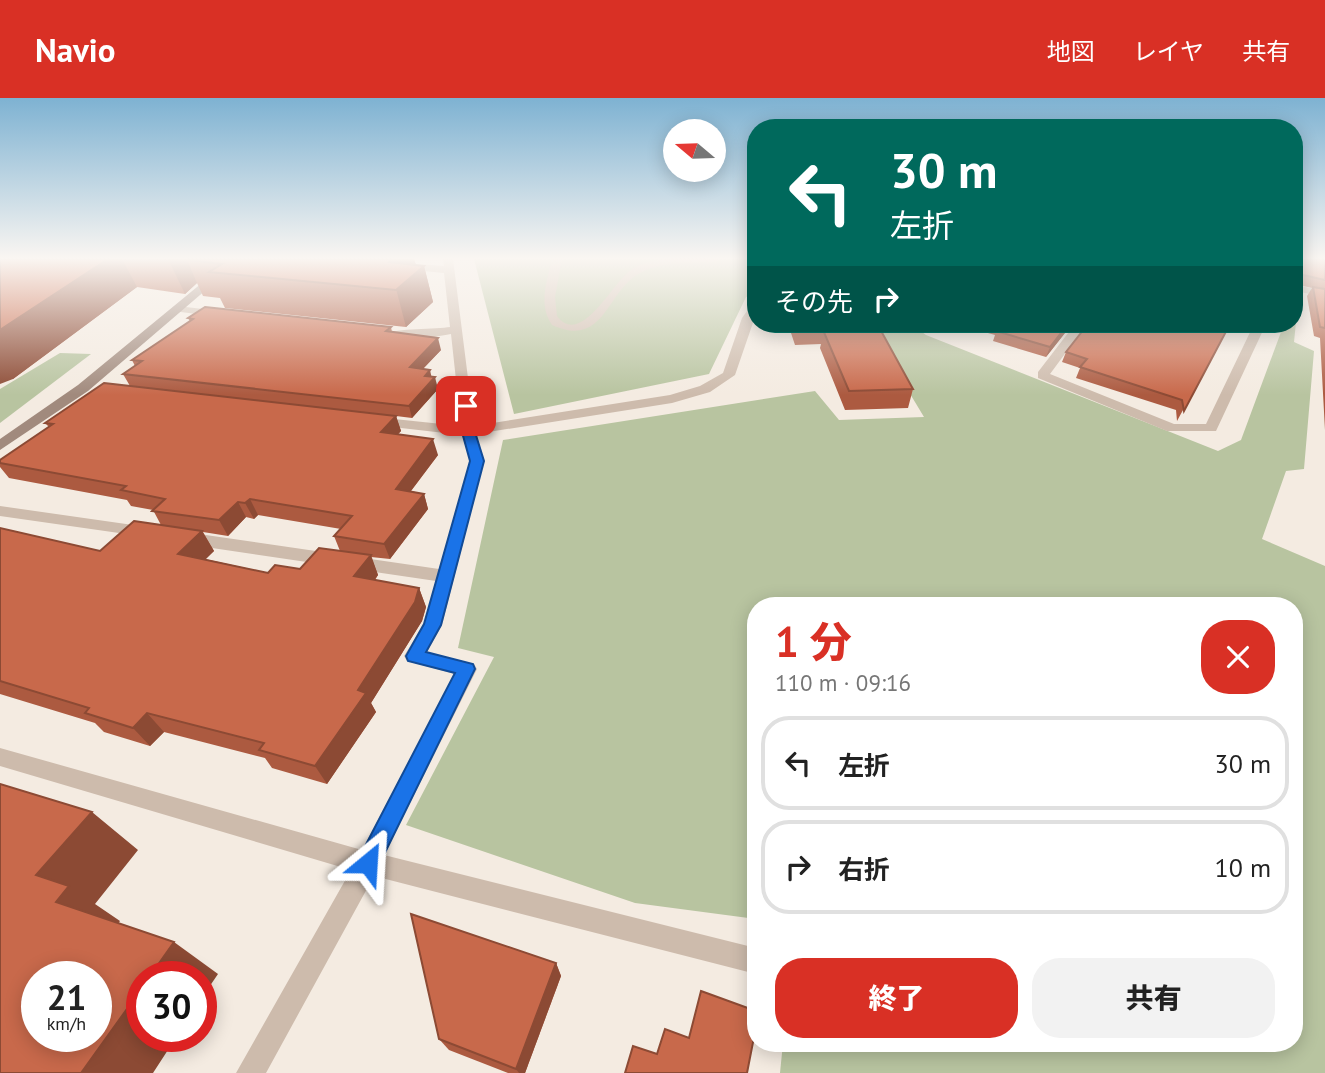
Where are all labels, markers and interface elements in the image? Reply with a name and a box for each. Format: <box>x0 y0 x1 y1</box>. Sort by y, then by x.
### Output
text: Navio <box>35 28 115 71</box>
text: 地図 <box>1047 36 1095 67</box>
text: レイヤ <box>1133 36 1204 67</box>
text: 共有 <box>1242 36 1290 67</box>
north arrow <box>663 119 726 182</box>
map controls <box>663 119 726 182</box>
text: 30 m <box>890 138 997 202</box>
icon: left <box>775 147 866 238</box>
text: 左折 <box>890 204 954 246</box>
icon: right <box>867 280 905 318</box>
text: その先 <box>775 285 853 318</box>
pin <box>436 376 496 436</box>
icon: arrive <box>447 387 485 425</box>
text: 1 分 <box>775 614 851 669</box>
button: close <box>1201 620 1275 694</box>
text: 110 m · 09:16 <box>775 668 911 697</box>
icon: left <box>779 744 817 782</box>
text: 30 m <box>1215 747 1271 780</box>
text: 左折 <box>838 749 890 782</box>
position arrow <box>331 826 405 900</box>
icon: right <box>779 848 817 886</box>
text: 10 m <box>1215 851 1271 884</box>
text: 右折 <box>838 853 890 886</box>
button: 終了 <box>775 958 1018 1038</box>
button: 共有 <box>1032 958 1275 1038</box>
speed limit sign: 30 <box>126 961 217 1052</box>
text: 21 <box>47 974 86 1020</box>
text: km/h <box>47 1012 86 1035</box>

